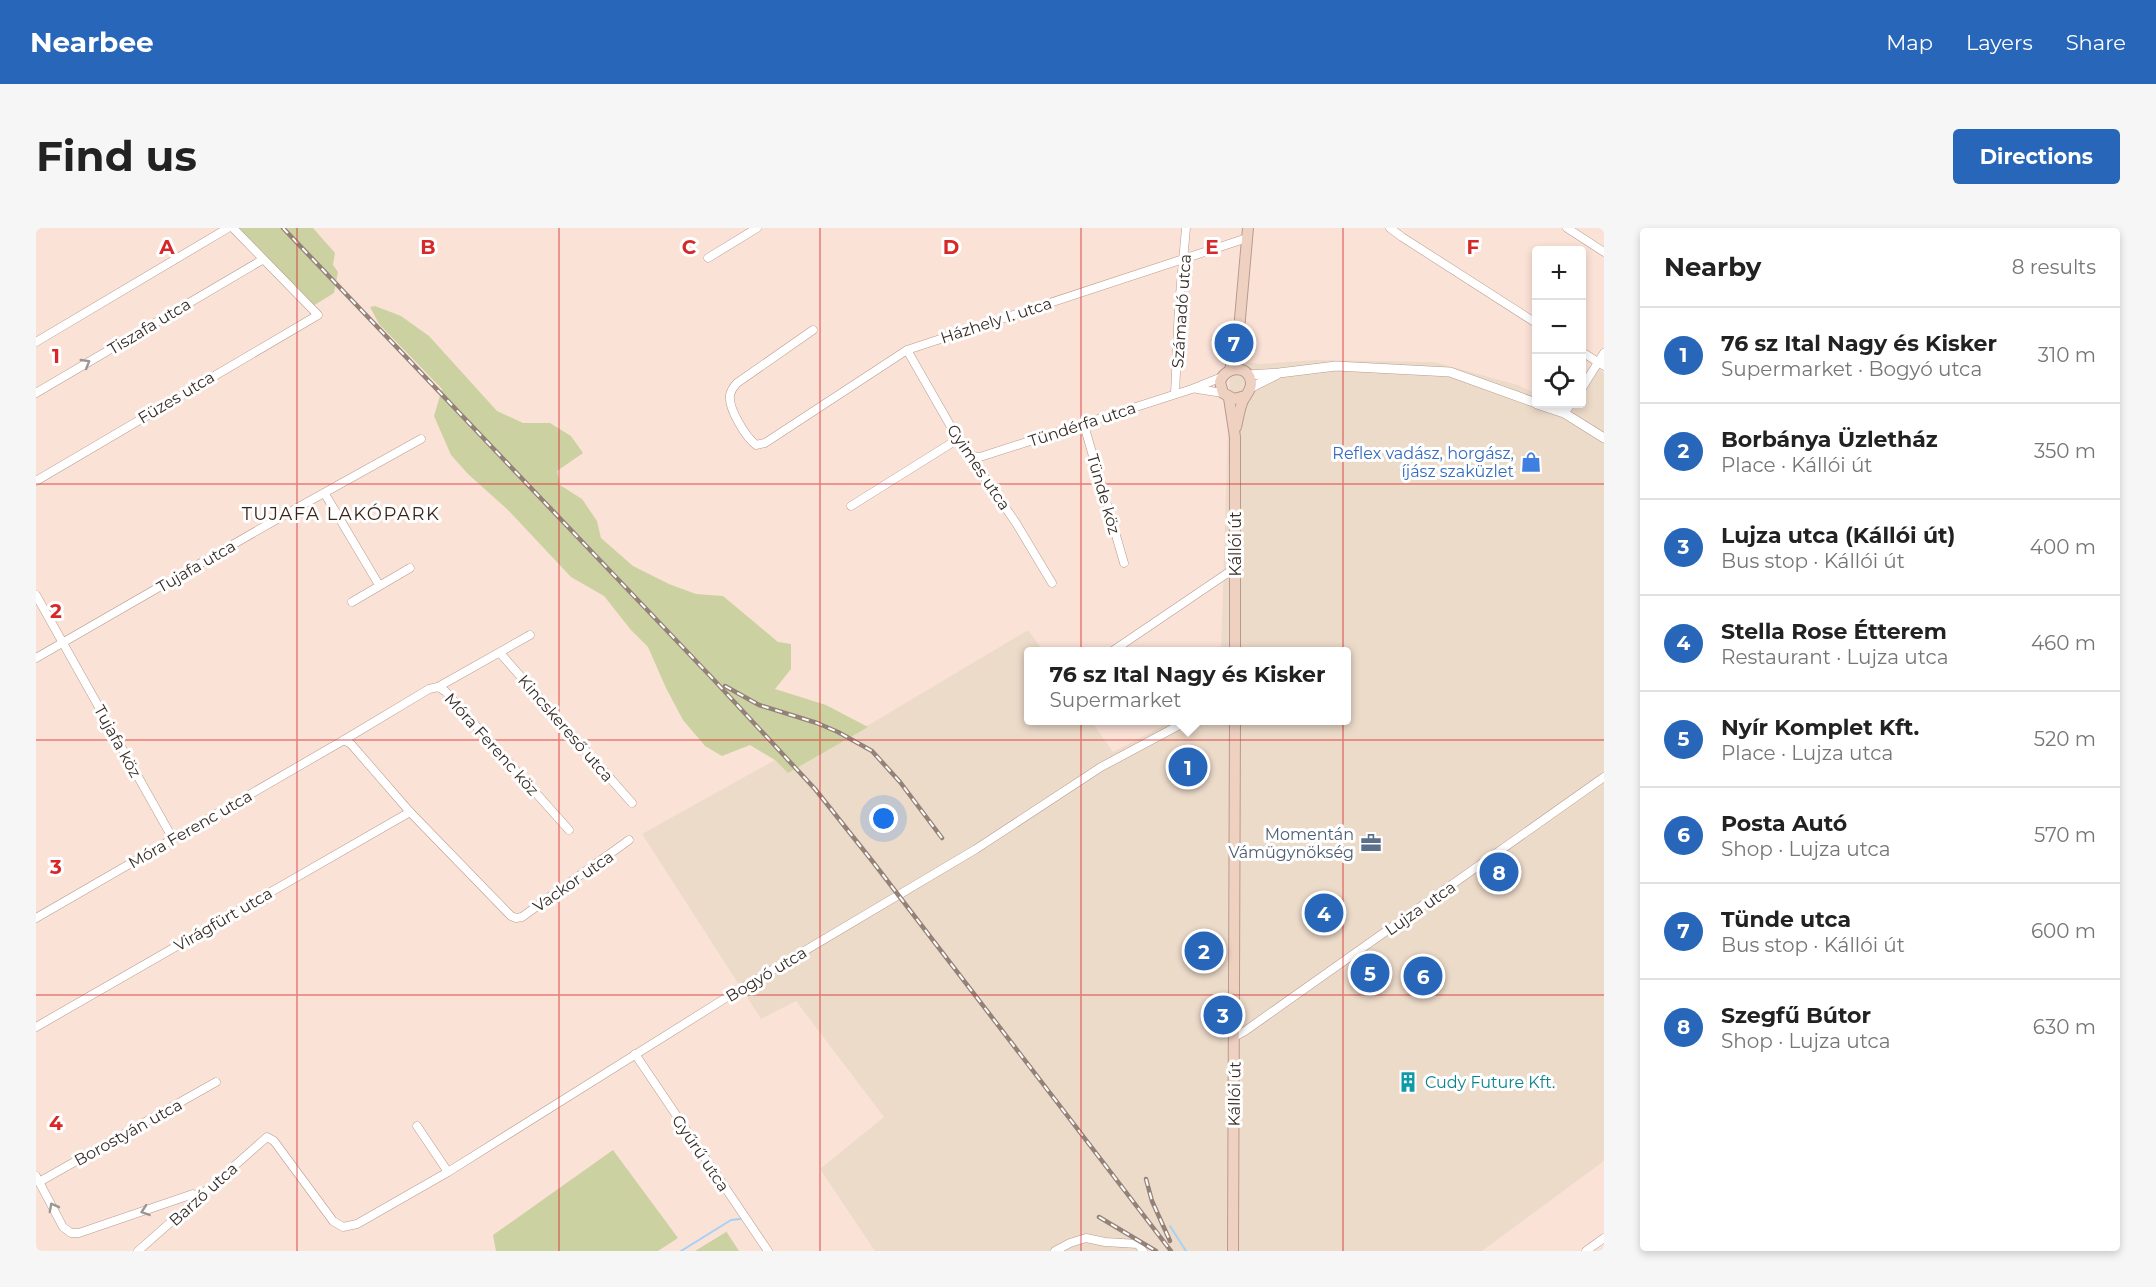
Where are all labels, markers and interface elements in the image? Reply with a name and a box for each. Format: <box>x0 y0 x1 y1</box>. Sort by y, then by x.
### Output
text: Nearbee <box>30 25 154 59</box>
text: Map <box>1886 30 1933 55</box>
text: Layers <box>1966 30 2033 55</box>
text: Share <box>2066 30 2126 55</box>
button: Directions <box>1953 129 2120 184</box>
text: Find us <box>36 130 197 182</box>
text: A <box>158 235 175 259</box>
text: B <box>420 235 436 259</box>
text: C <box>682 235 697 259</box>
text: D <box>943 235 959 259</box>
text: E <box>1205 235 1219 259</box>
text: F <box>1467 235 1480 259</box>
map controls <box>1532 246 1586 408</box>
button: + <box>1532 246 1586 300</box>
text: Nearby <box>1664 251 1761 283</box>
street label: Számadó utca <box>1168 253 1195 369</box>
text: 8 results <box>2012 255 2096 279</box>
street label: Tiszafa utca <box>104 294 194 359</box>
street label: Házhely I. utca <box>938 294 1054 347</box>
button: − <box>1532 300 1586 354</box>
pin: 7 <box>1214 320 1254 366</box>
text: 76 sz Ital Nagy és Kisker <box>1721 330 1997 357</box>
text: 1 <box>1680 343 1687 367</box>
text: 310 m <box>2038 343 2096 367</box>
text: 1 <box>52 344 60 368</box>
button: locate <box>1532 354 1586 408</box>
text: Supermarket · Bogyó utca <box>1721 357 1982 381</box>
one-way arrow <box>80 359 90 371</box>
street label: Füzes utca <box>135 367 218 428</box>
street label: Tündérfa utca <box>1026 398 1138 451</box>
street label: Gyimes utca <box>943 421 1014 514</box>
text: Borbánya Üzletház <box>1721 426 1938 453</box>
text: 2 <box>1678 439 1689 463</box>
text: 350 m <box>2034 439 2096 463</box>
place label: Reflex vadász, horgász, íjász szaküzlet <box>1332 444 1515 481</box>
shop icon: Reflex vadász, horgász, íjász szaküzlet <box>1519 450 1543 474</box>
street label: Tünde köz <box>1083 452 1124 536</box>
text: Place · Kállói út <box>1721 453 1872 477</box>
district label: TUJAFA LAKÓPARK <box>242 503 440 525</box>
street label: Kállói út <box>1226 511 1245 576</box>
text: Lujza utca (Kállói út) <box>1721 522 1955 549</box>
text: 3 <box>1678 535 1689 559</box>
text: 400 m <box>2030 535 2096 559</box>
street label: Tujafa utca <box>153 536 239 597</box>
text: Bus stop · Kállói út <box>1721 549 1905 573</box>
text: 2 <box>50 599 62 623</box>
text: Stella Rose Étterem <box>1721 618 1947 645</box>
text: 4 <box>1677 631 1690 655</box>
text: 460 m <box>2031 631 2096 655</box>
text: Restaurant · Lujza utca <box>1721 645 1948 669</box>
popup <box>1024 647 1351 725</box>
text: 76 sz Ital Nagy és Kisker <box>1050 661 1325 688</box>
street label: Kincskereső utca <box>514 671 617 786</box>
text: Supermarket <box>1050 688 1181 712</box>
street label: Móra Ferenc köz <box>441 689 543 800</box>
street label: Tujafa köz <box>90 702 145 781</box>
text: Nyír Komplet Kft. <box>1721 714 1919 741</box>
text: 5 <box>1678 727 1689 751</box>
text: 520 m <box>2034 727 2096 751</box>
text: Place · Lujza utca <box>1721 741 1893 765</box>
pin: 1 <box>1168 744 1208 790</box>
street label: Móra Ferenc utca <box>125 786 255 873</box>
your location <box>869 804 898 833</box>
text: Posta Autó <box>1721 810 1847 837</box>
text: 6 <box>1677 823 1690 847</box>
text: 570 m <box>2034 823 2096 847</box>
place label: Momentán Vámügynökség <box>1228 825 1354 862</box>
office icon: Momentán Vámügynökség <box>1359 831 1383 855</box>
text: Shop · Lujza utca <box>1721 837 1891 861</box>
street label: Vackor utca <box>529 847 617 916</box>
pin: 8 <box>1480 850 1518 894</box>
text: 3 <box>49 855 62 879</box>
street label: Lujza utca <box>1381 877 1459 940</box>
street label: Virágfürt utca <box>171 884 276 955</box>
pin: 4 <box>1304 890 1344 936</box>
text: Tünde utca <box>1721 906 1851 933</box>
text: 7 <box>1677 919 1690 943</box>
text: 600 m <box>2031 919 2096 943</box>
pin: 2 <box>1184 928 1224 974</box>
text: Bus stop · Kállói út <box>1721 933 1905 957</box>
street label: Bogyó utca <box>722 943 810 1006</box>
pin: 5 <box>1350 950 1390 996</box>
pin: 6 <box>1404 954 1442 999</box>
pin: 3 <box>1204 992 1242 1038</box>
text: Szegfű Bútor <box>1721 1002 1871 1029</box>
text: 8 <box>1677 1015 1690 1039</box>
text: 630 m <box>2033 1015 2096 1039</box>
text: Shop · Lujza utca <box>1721 1029 1891 1053</box>
street label: Kállói út <box>1224 1061 1245 1127</box>
building icon: Cudy Future Kft. <box>1396 1070 1420 1094</box>
place label: Cudy Future Kft. <box>1425 1073 1555 1092</box>
street label: Borostyán utca <box>71 1095 185 1170</box>
text: 4 <box>49 1111 63 1135</box>
street label: Gyűrű utca <box>668 1111 733 1195</box>
street label: Barzó utca <box>165 1159 241 1230</box>
one-way arrow <box>49 1203 60 1213</box>
one-way arrow <box>140 1203 151 1216</box>

